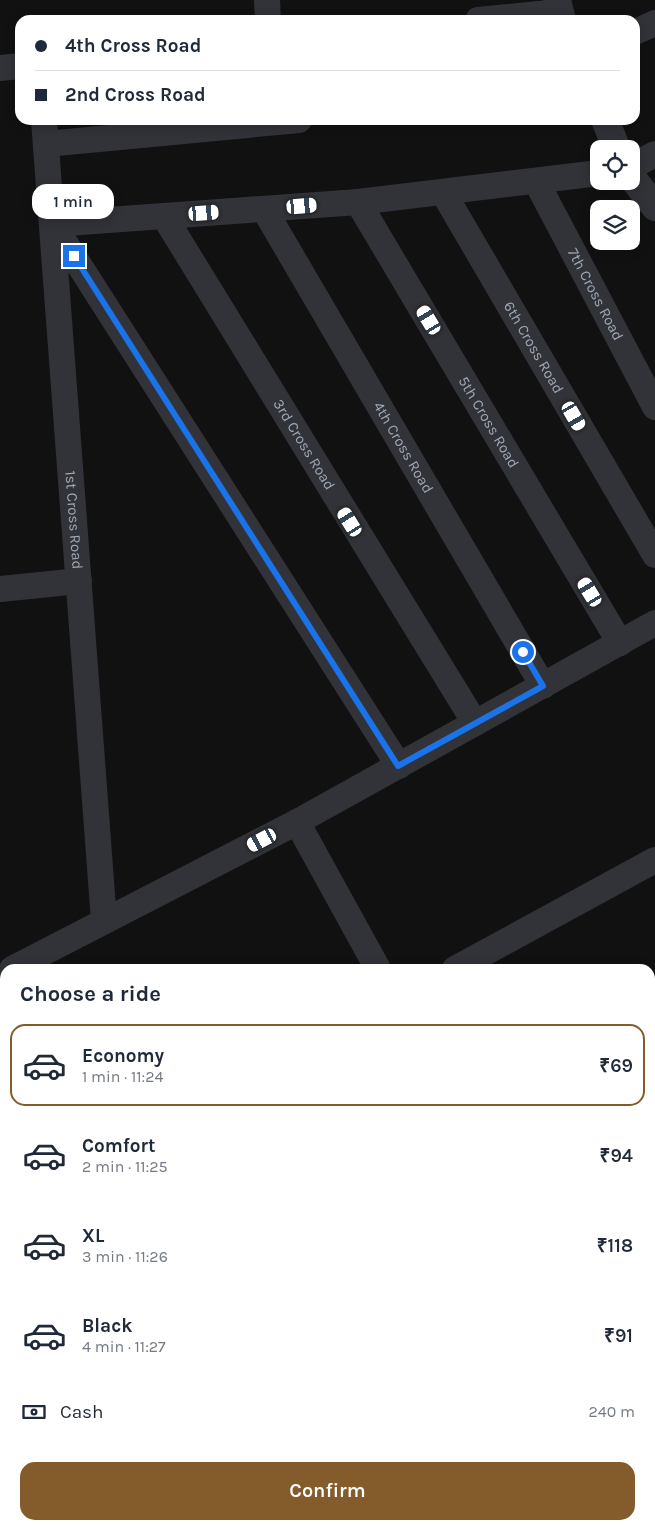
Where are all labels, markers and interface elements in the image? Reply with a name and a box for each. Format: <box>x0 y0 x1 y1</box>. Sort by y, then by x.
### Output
text: 4th Cross Road <box>65 35 201 57</box>
text: 2nd Cross Road <box>65 84 206 106</box>
map controls <box>590 140 640 250</box>
button: locate <box>590 140 640 190</box>
callout: 1 min <box>33 184 115 218</box>
text: 1 min <box>53 192 93 211</box>
car <box>286 197 317 215</box>
button: layers <box>590 200 640 250</box>
car <box>188 204 219 222</box>
route end <box>63 245 85 267</box>
street label: 7th Cross Road <box>564 245 627 344</box>
street label: 6th Cross Road <box>500 298 568 397</box>
car <box>414 303 443 337</box>
street label: 5th Cross Road <box>455 373 523 471</box>
street label: 3rd Cross Road <box>269 396 339 493</box>
street label: 4th Cross Road <box>369 398 437 496</box>
car <box>560 399 587 433</box>
street label: 1st Cross Road <box>61 470 87 570</box>
car <box>335 505 364 539</box>
car <box>575 575 604 609</box>
route start <box>512 641 534 663</box>
car <box>245 826 278 854</box>
text: Choose a ride <box>20 981 161 1007</box>
icon: car <box>22 1043 67 1088</box>
text: Economy <box>82 1045 164 1067</box>
text: ₹69 <box>599 1055 633 1077</box>
text: 1 min · 11:24 <box>82 1067 163 1086</box>
icon: car <box>22 1133 67 1178</box>
text: Comfort <box>82 1135 156 1157</box>
text: ₹94 <box>600 1145 633 1167</box>
text: 2 min · 11:25 <box>82 1157 168 1176</box>
icon: car <box>22 1223 67 1268</box>
text: XL <box>82 1225 104 1247</box>
text: ₹118 <box>597 1235 633 1257</box>
text: 3 min · 11:26 <box>82 1247 168 1266</box>
icon: car <box>22 1313 67 1358</box>
text: Black <box>82 1315 133 1337</box>
text: ₹91 <box>604 1325 633 1347</box>
text: 4 min · 11:27 <box>82 1337 166 1356</box>
icon: cash <box>20 1398 48 1426</box>
text: Cash <box>60 1401 104 1423</box>
text: 240 m <box>589 1402 635 1421</box>
button: Confirm <box>20 1462 635 1520</box>

